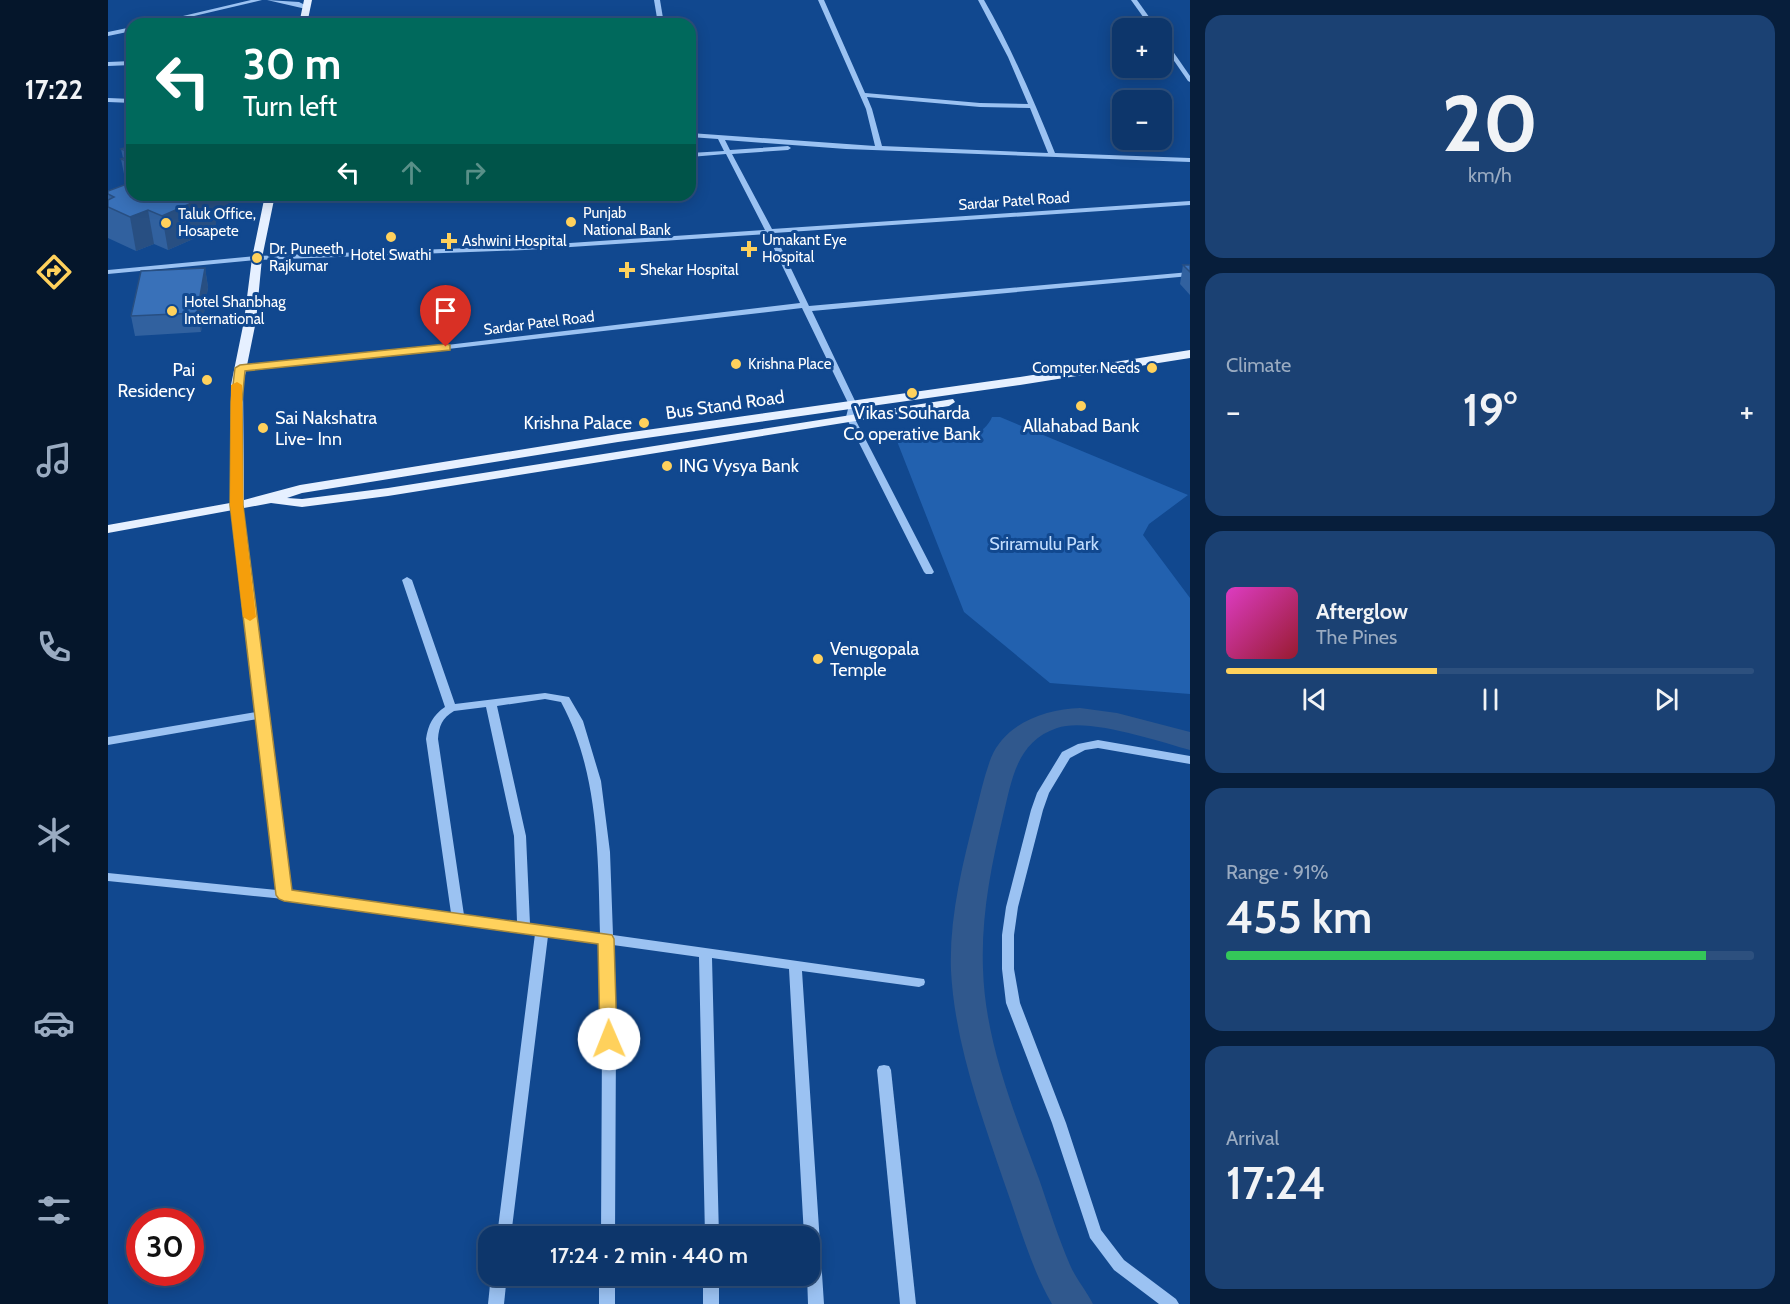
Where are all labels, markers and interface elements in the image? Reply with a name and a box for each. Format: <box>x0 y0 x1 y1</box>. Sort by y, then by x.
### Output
map controls <box>1112 18 1172 150</box>
button: + <box>1112 18 1172 78</box>
text: 30 m <box>243 38 341 90</box>
icon: left <box>144 42 222 120</box>
text: 17:22 <box>25 73 83 106</box>
text: 20 <box>1442 76 1538 171</box>
text: Turn left <box>243 90 337 123</box>
button: − <box>1112 90 1172 150</box>
icon: left <box>332 156 365 189</box>
icon: ahead <box>395 156 428 189</box>
icon: right <box>458 156 491 189</box>
text: km/h <box>1468 163 1512 187</box>
street label: Sardar Patel Road <box>958 188 1070 214</box>
place label: Punjab National Bank <box>583 204 671 239</box>
place label: Taluk Office, Hosapete <box>178 205 256 240</box>
marker: Punjab National Bank <box>564 215 578 229</box>
marker: Taluk Office, Hosapete <box>159 216 173 230</box>
marker: Hotel Swathi <box>384 230 398 244</box>
place label: Umakant Eye Hospital <box>762 231 847 266</box>
marker: Ashwini Hospital <box>440 232 458 250</box>
place label: Ashwini Hospital <box>462 232 567 250</box>
place label: Dr. Puneeth Rajkumar <box>269 240 344 275</box>
marker: Umakant Eye Hospital <box>740 240 758 258</box>
place label: Hotel Swathi <box>351 246 431 264</box>
icon: directions <box>33 251 75 293</box>
marker: Dr. Puneeth Rajkumar <box>250 251 264 265</box>
marker: Shekar Hospital <box>618 261 636 279</box>
place label: Shekar Hospital <box>640 261 739 279</box>
pin <box>420 285 471 347</box>
place label: Hotel Shanbhag International <box>184 293 286 328</box>
icon: arrive <box>429 294 462 327</box>
marker: Hotel Shanbhag International <box>165 304 179 318</box>
street label: Sardar Patel Road <box>482 307 596 339</box>
text: Climate <box>1226 353 1291 377</box>
place label: Krishna Place <box>748 355 832 373</box>
marker: Krishna Place <box>729 357 743 371</box>
place label: Pai Residency <box>117 359 195 402</box>
place label: Computer Needs <box>1032 359 1140 377</box>
marker: Computer Needs <box>1145 361 1159 375</box>
marker: Pai Residency <box>200 373 214 387</box>
text: 19° <box>1463 383 1517 437</box>
street label: Bus Stand Road <box>664 386 786 424</box>
marker: Vikas Souharda Co operative Bank <box>905 386 919 400</box>
text: − <box>1226 391 1241 431</box>
text: + <box>1739 391 1754 431</box>
marker: Allahabad Bank <box>1074 399 1088 413</box>
place label: Vikas Souharda Co operative Bank <box>843 402 982 445</box>
place label: Sai Nakshatra Live- Inn <box>275 407 378 450</box>
place label: Krishna Palace <box>524 412 632 434</box>
place label: Allahabad Bank <box>1023 415 1140 437</box>
marker: Krishna Palace <box>637 416 651 430</box>
marker: Sai Nakshatra Live- Inn <box>256 421 270 435</box>
icon: music <box>33 439 75 481</box>
place label: ING Vysya Bank <box>679 455 800 477</box>
marker: ING Vysya Bank <box>660 459 674 473</box>
park label: Sriramulu Park <box>989 533 1100 555</box>
text: Afterglow <box>1316 598 1408 625</box>
text: The Pines <box>1316 625 1397 649</box>
icon: phone <box>33 626 75 668</box>
place label: Venugopala Temple <box>830 638 919 681</box>
marker: Venugopala Temple <box>811 652 825 666</box>
icon: previous <box>1298 683 1331 716</box>
icon: pause <box>1474 683 1507 716</box>
icon: next <box>1650 683 1683 716</box>
icon: climate <box>33 814 75 856</box>
text: Range · 91% <box>1226 860 1329 884</box>
text: 455 km <box>1226 890 1372 944</box>
icon: car <box>33 1002 75 1044</box>
position arrow <box>577 1007 641 1071</box>
text: Arrival <box>1226 1126 1279 1150</box>
text: 17:24 <box>1226 1156 1325 1210</box>
icon: filters <box>33 1189 75 1231</box>
speed limit sign: 30 <box>126 1208 204 1286</box>
text: 17:24 · 2 min · 440 m <box>550 1242 748 1269</box>

